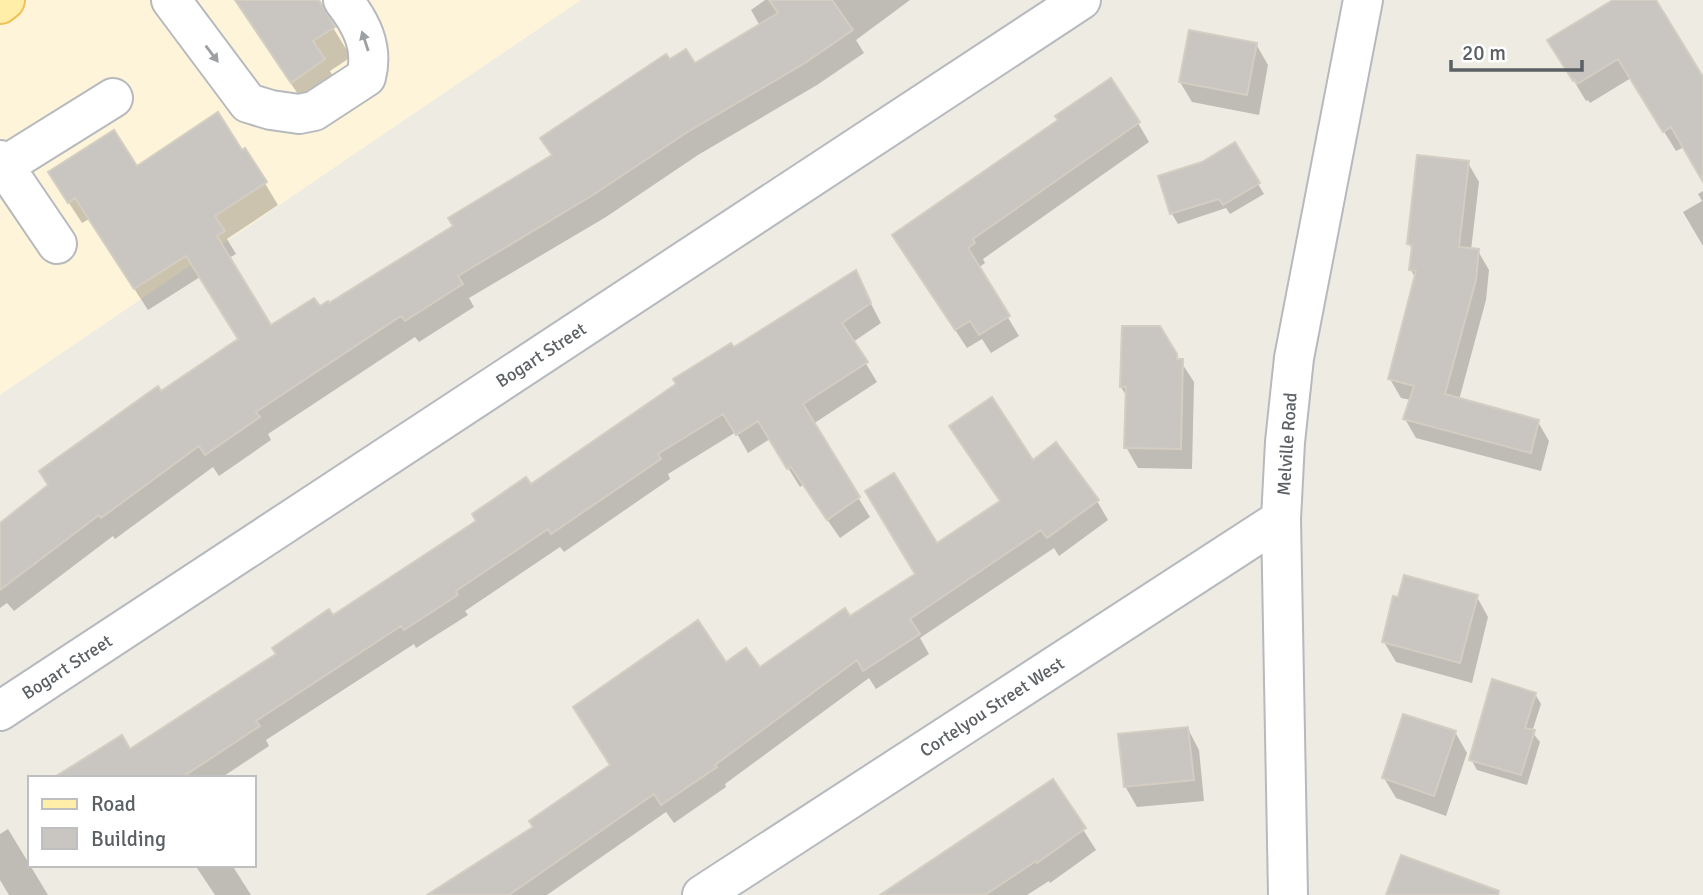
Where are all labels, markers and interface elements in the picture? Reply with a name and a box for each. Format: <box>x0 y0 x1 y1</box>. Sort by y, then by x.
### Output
scale bar <box>1451 28 1582 72</box>
one-way arrow <box>360 30 370 51</box>
text: 20 m <box>1462 40 1506 66</box>
one-way arrow <box>204 45 219 63</box>
street label: Bogart Street <box>492 318 590 392</box>
street label: Melville Road <box>1272 392 1302 496</box>
street label: Bogart Street <box>18 630 116 704</box>
street label: Cortelyou Street West <box>916 652 1068 762</box>
legend <box>28 776 256 867</box>
text: Road <box>91 791 136 817</box>
text: Building <box>91 826 166 852</box>

